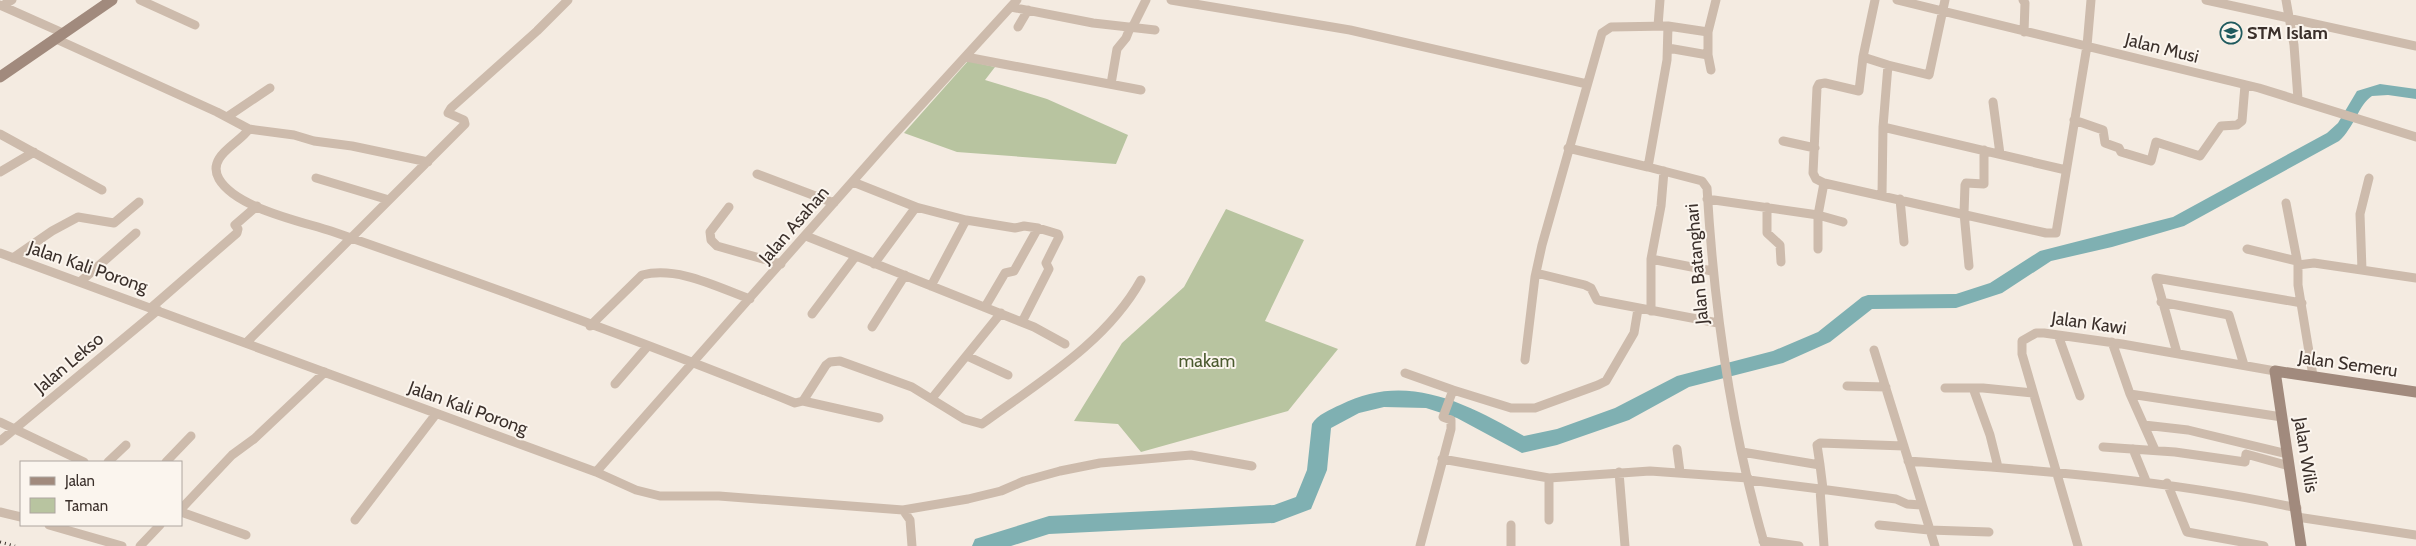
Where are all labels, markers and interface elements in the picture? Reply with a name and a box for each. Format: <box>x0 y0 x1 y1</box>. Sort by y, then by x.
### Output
school or university icon: STM Islam <box>2219 21 2243 45</box>
place label: STM Islam <box>2247 22 2328 44</box>
street label: Jalan Musi <box>2122 28 2201 68</box>
street label: Jalan Asahan <box>754 182 834 269</box>
street label: Jalan Batanghari <box>1681 203 1713 326</box>
street label: Jalan Kali Porong <box>24 236 152 298</box>
street label: Jalan Kawi <box>2049 307 2128 339</box>
street label: Jalan Lekso <box>29 328 108 399</box>
street label: Jalan Semeru <box>2296 346 2399 382</box>
park label: makam <box>1179 350 1235 372</box>
street label: Jalan Kali Porong <box>404 376 532 440</box>
street label: Jalan Wilis <box>2289 415 2323 494</box>
legend <box>20 461 182 526</box>
text: Jalan <box>64 472 95 490</box>
text: Taman <box>65 497 108 515</box>

